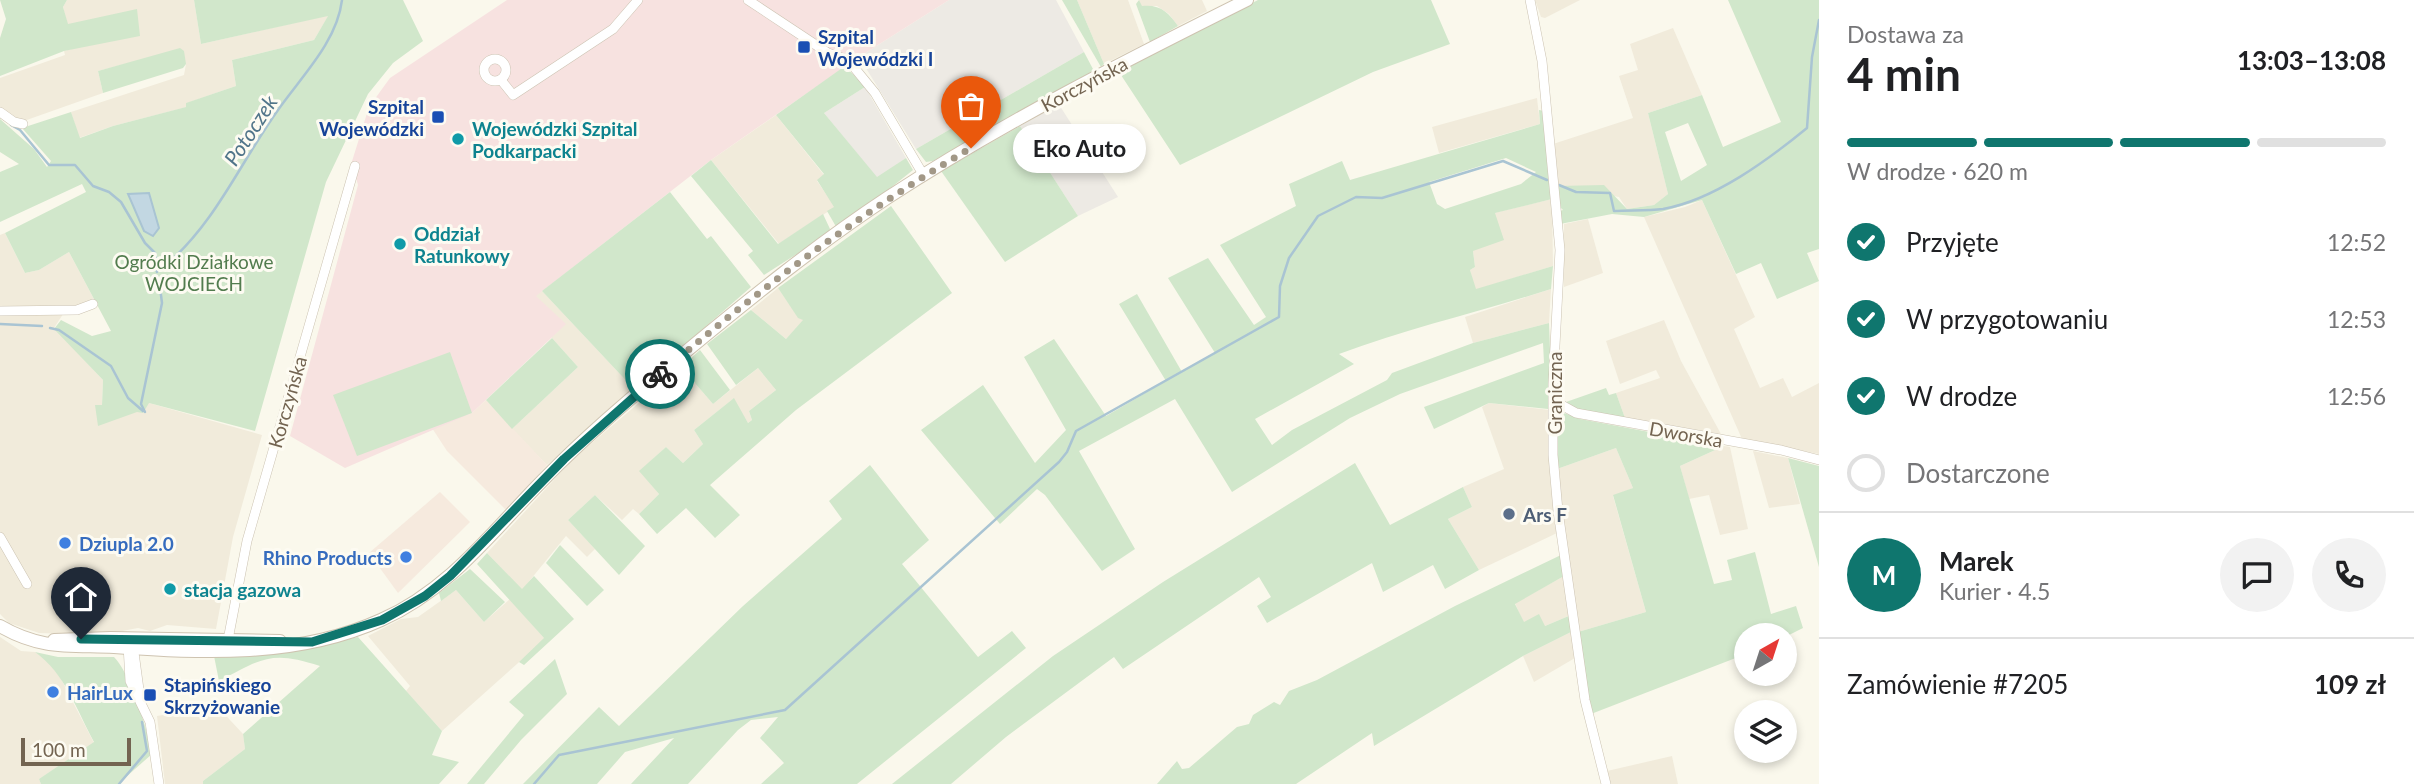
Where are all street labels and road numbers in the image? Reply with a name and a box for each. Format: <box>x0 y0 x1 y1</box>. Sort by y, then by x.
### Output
street label: Korczyńska <box>1037 52 1131 116</box>
street label: Graniczna <box>1543 352 1566 434</box>
street label: Korczyńska <box>263 353 311 451</box>
street label: Dworska <box>1647 416 1725 452</box>

